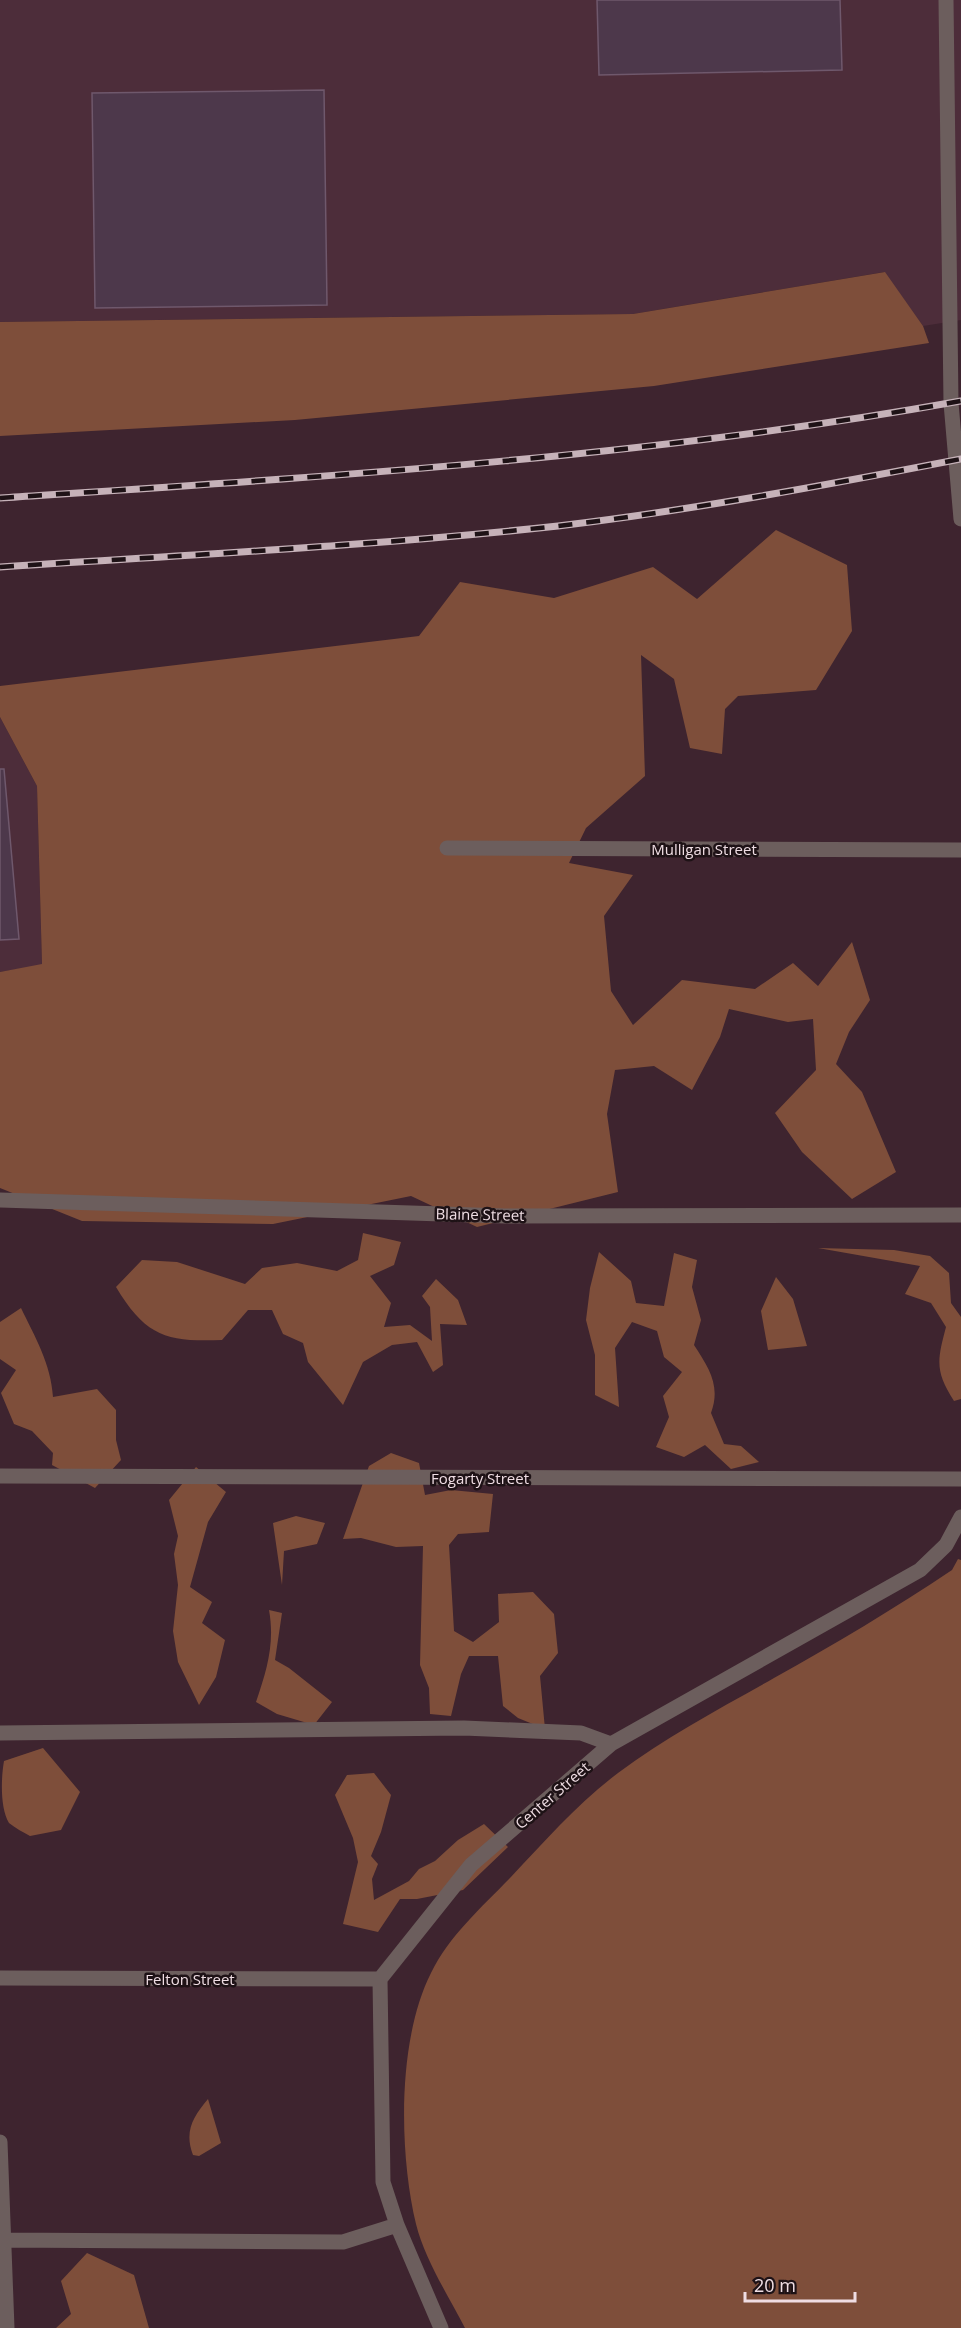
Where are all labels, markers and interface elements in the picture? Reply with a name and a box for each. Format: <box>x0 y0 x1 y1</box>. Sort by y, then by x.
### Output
street label: Mulligan Street <box>651 839 757 859</box>
street label: Blaine Street <box>435 1203 525 1225</box>
street label: Fogarty Street <box>431 1468 529 1488</box>
street label: Center Street <box>510 1757 594 1833</box>
street label: Felton Street <box>145 1969 235 1989</box>
scale bar <box>745 2265 854 2303</box>
text: 20 m <box>754 2273 796 2297</box>

